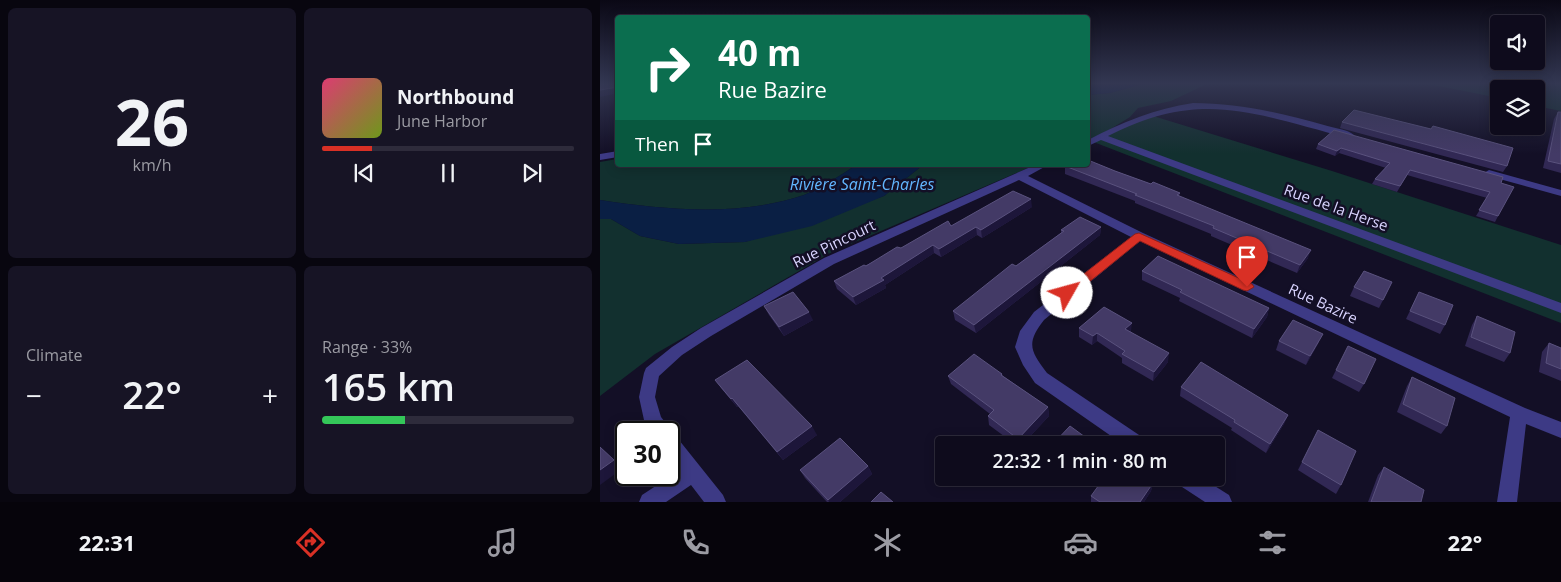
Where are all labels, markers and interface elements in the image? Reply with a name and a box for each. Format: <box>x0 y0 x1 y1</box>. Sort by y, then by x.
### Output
map controls <box>1490 15 1545 135</box>
button: sound <box>1490 15 1545 70</box>
text: 40 m <box>718 29 801 76</box>
icon: right <box>635 35 700 100</box>
text: Rue Bazire <box>718 74 827 104</box>
text: 26 <box>115 77 189 165</box>
button: layers <box>1490 80 1545 135</box>
text: Northbound <box>397 84 514 110</box>
text: June Harbor <box>397 110 487 132</box>
icon: arrive <box>689 130 717 158</box>
text: Then <box>635 131 679 157</box>
text: km/h <box>133 154 171 176</box>
icon: previous <box>350 159 378 187</box>
icon: pause <box>434 159 462 187</box>
icon: next <box>518 159 546 187</box>
water label: Rivière Saint-Charles <box>790 173 934 195</box>
street label: Rue de la Herse <box>1281 179 1391 235</box>
street label: Rue Pincourt <box>789 214 878 272</box>
pin <box>1226 236 1268 287</box>
icon: arrive <box>1233 243 1261 271</box>
position arrow <box>1040 266 1092 318</box>
street label: Rue Bazire <box>1286 278 1361 328</box>
text: Range · 33% <box>322 336 412 358</box>
text: Climate <box>26 344 83 366</box>
text: 165 km <box>322 360 455 412</box>
text: 22° <box>122 368 182 420</box>
text: − <box>26 376 42 414</box>
text: + <box>262 376 278 414</box>
speed limit sign: 30 <box>615 421 680 486</box>
text: 22:32 · 1 min · 80 m <box>993 448 1167 474</box>
icon: directions <box>293 525 328 560</box>
icon: music <box>485 525 520 560</box>
icon: phone <box>678 525 713 560</box>
icon: climate <box>870 525 905 560</box>
icon: car <box>1063 525 1098 560</box>
icon: filters <box>1255 525 1290 560</box>
text: 22:31 <box>79 527 135 557</box>
text: 22° <box>1448 527 1482 557</box>

